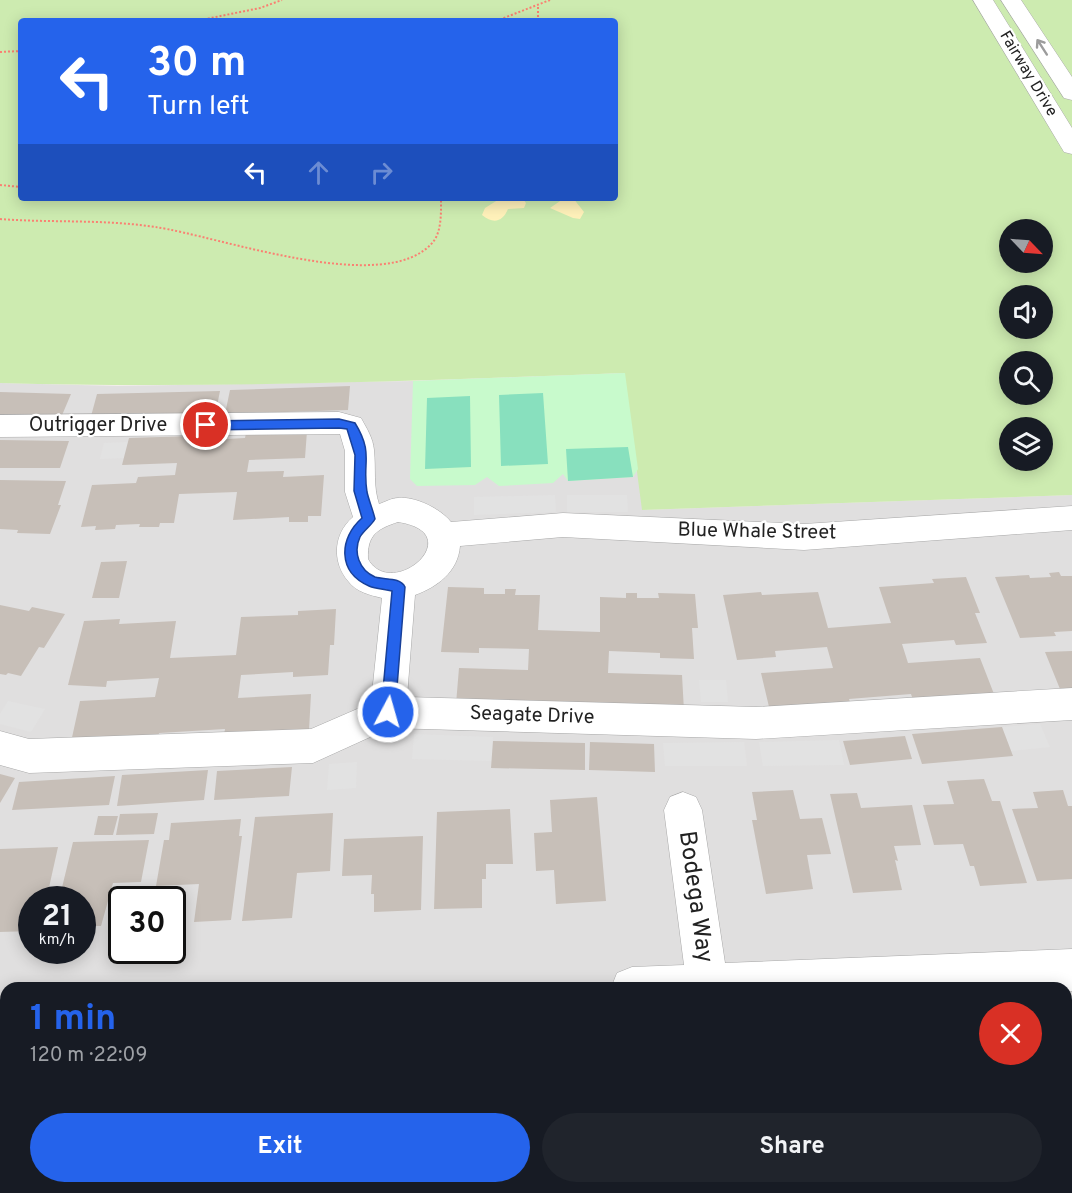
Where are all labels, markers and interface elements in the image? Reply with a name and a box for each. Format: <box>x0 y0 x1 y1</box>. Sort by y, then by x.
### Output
street label: Fairway Drive <box>995 28 1061 120</box>
text: 30 m <box>147 38 246 91</box>
one-way arrow <box>1035 38 1048 55</box>
icon: left <box>48 42 126 120</box>
text: Turn left <box>147 90 249 124</box>
icon: left <box>239 156 272 189</box>
icon: ahead <box>302 156 335 189</box>
icon: right <box>365 156 398 189</box>
north arrow <box>999 219 1053 273</box>
map controls <box>999 219 1053 471</box>
button: sound <box>999 285 1053 339</box>
button: search <box>999 351 1053 405</box>
pin <box>180 399 231 450</box>
icon: arrive <box>189 408 222 441</box>
street label: Outrigger Drive <box>29 413 167 439</box>
button: layers <box>999 417 1053 471</box>
street label: Blue Whale Street <box>677 518 837 546</box>
position arrow <box>356 680 420 744</box>
street label: Seagate Drive <box>469 701 595 731</box>
street label: Bodega Way <box>671 829 719 965</box>
speed limit sign: 30 <box>108 886 186 964</box>
text: 21 <box>42 899 72 936</box>
text: km/h <box>39 931 75 950</box>
text: 1 min <box>30 997 116 1043</box>
button: close <box>979 1002 1042 1065</box>
text: 120 m · 22:09 <box>30 1043 147 1069</box>
button: Exit <box>30 1113 530 1182</box>
button: Share <box>542 1113 1042 1182</box>

